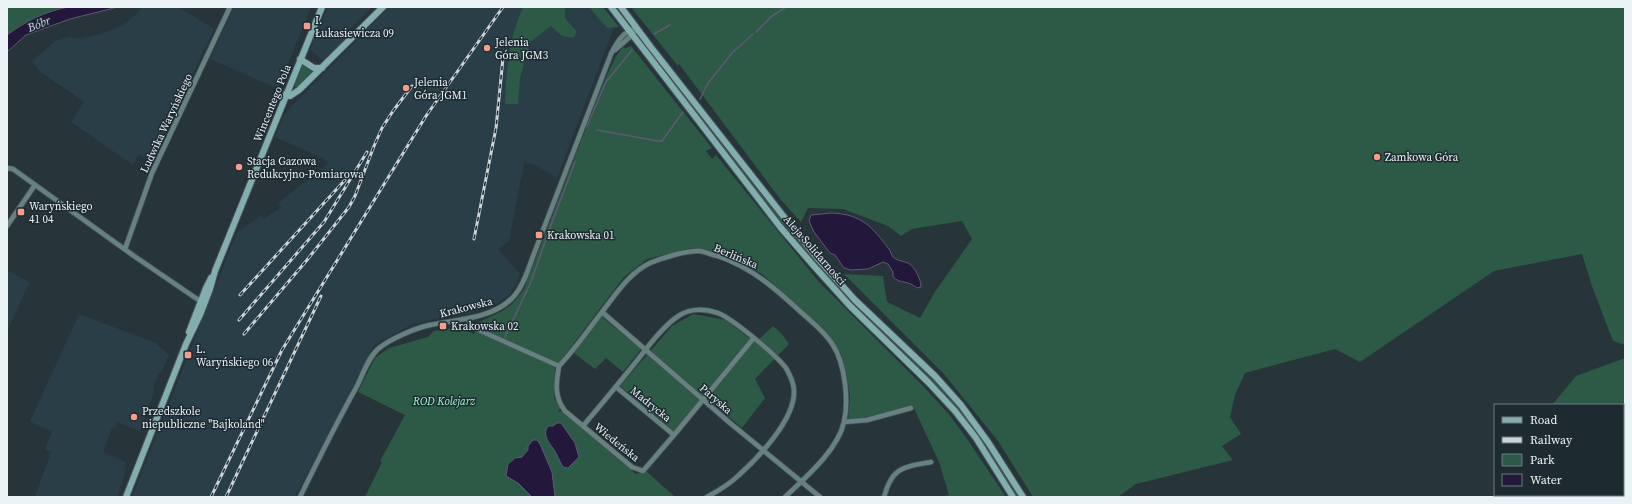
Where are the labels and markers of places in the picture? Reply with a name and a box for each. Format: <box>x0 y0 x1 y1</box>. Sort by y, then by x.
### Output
place label: I. Łukasiewicza 09 <box>315 13 394 41</box>
marker: I. Łukasiewicza 09 <box>302 21 312 31</box>
place label: Jelenia Góra JGM3 <box>494 35 549 63</box>
marker: Jelenia Góra JGM3 <box>482 43 492 53</box>
place label: Jelenia Góra JGM1 <box>413 75 467 103</box>
marker: Jelenia Góra JGM1 <box>401 83 411 93</box>
place label: Zamkowa Góra <box>1385 150 1459 165</box>
marker: Zamkowa Góra <box>1372 152 1382 162</box>
place label: Stacja Gazowa Redukcyjno-Pomiarowa <box>247 154 364 182</box>
marker: Stacja Gazowa Redukcyjno-Pomiarowa <box>234 162 244 172</box>
place label: Waryńskiego 41 04 <box>29 199 93 227</box>
marker: Waryńskiego 41 04 <box>16 207 26 217</box>
place label: Krakowska 01 <box>547 228 614 243</box>
marker: Krakowska 01 <box>534 230 544 240</box>
place label: Krakowska 02 <box>451 319 519 334</box>
marker: Krakowska 02 <box>438 321 448 331</box>
place label: L. Waryńskiego 06 <box>196 342 274 370</box>
marker: L. Waryńskiego 06 <box>183 350 193 360</box>
place label: Przedszkole niepubliczne "Bajkoland" <box>142 404 265 432</box>
marker: Przedszkole niepubliczne "Bajkoland" <box>129 412 139 422</box>

